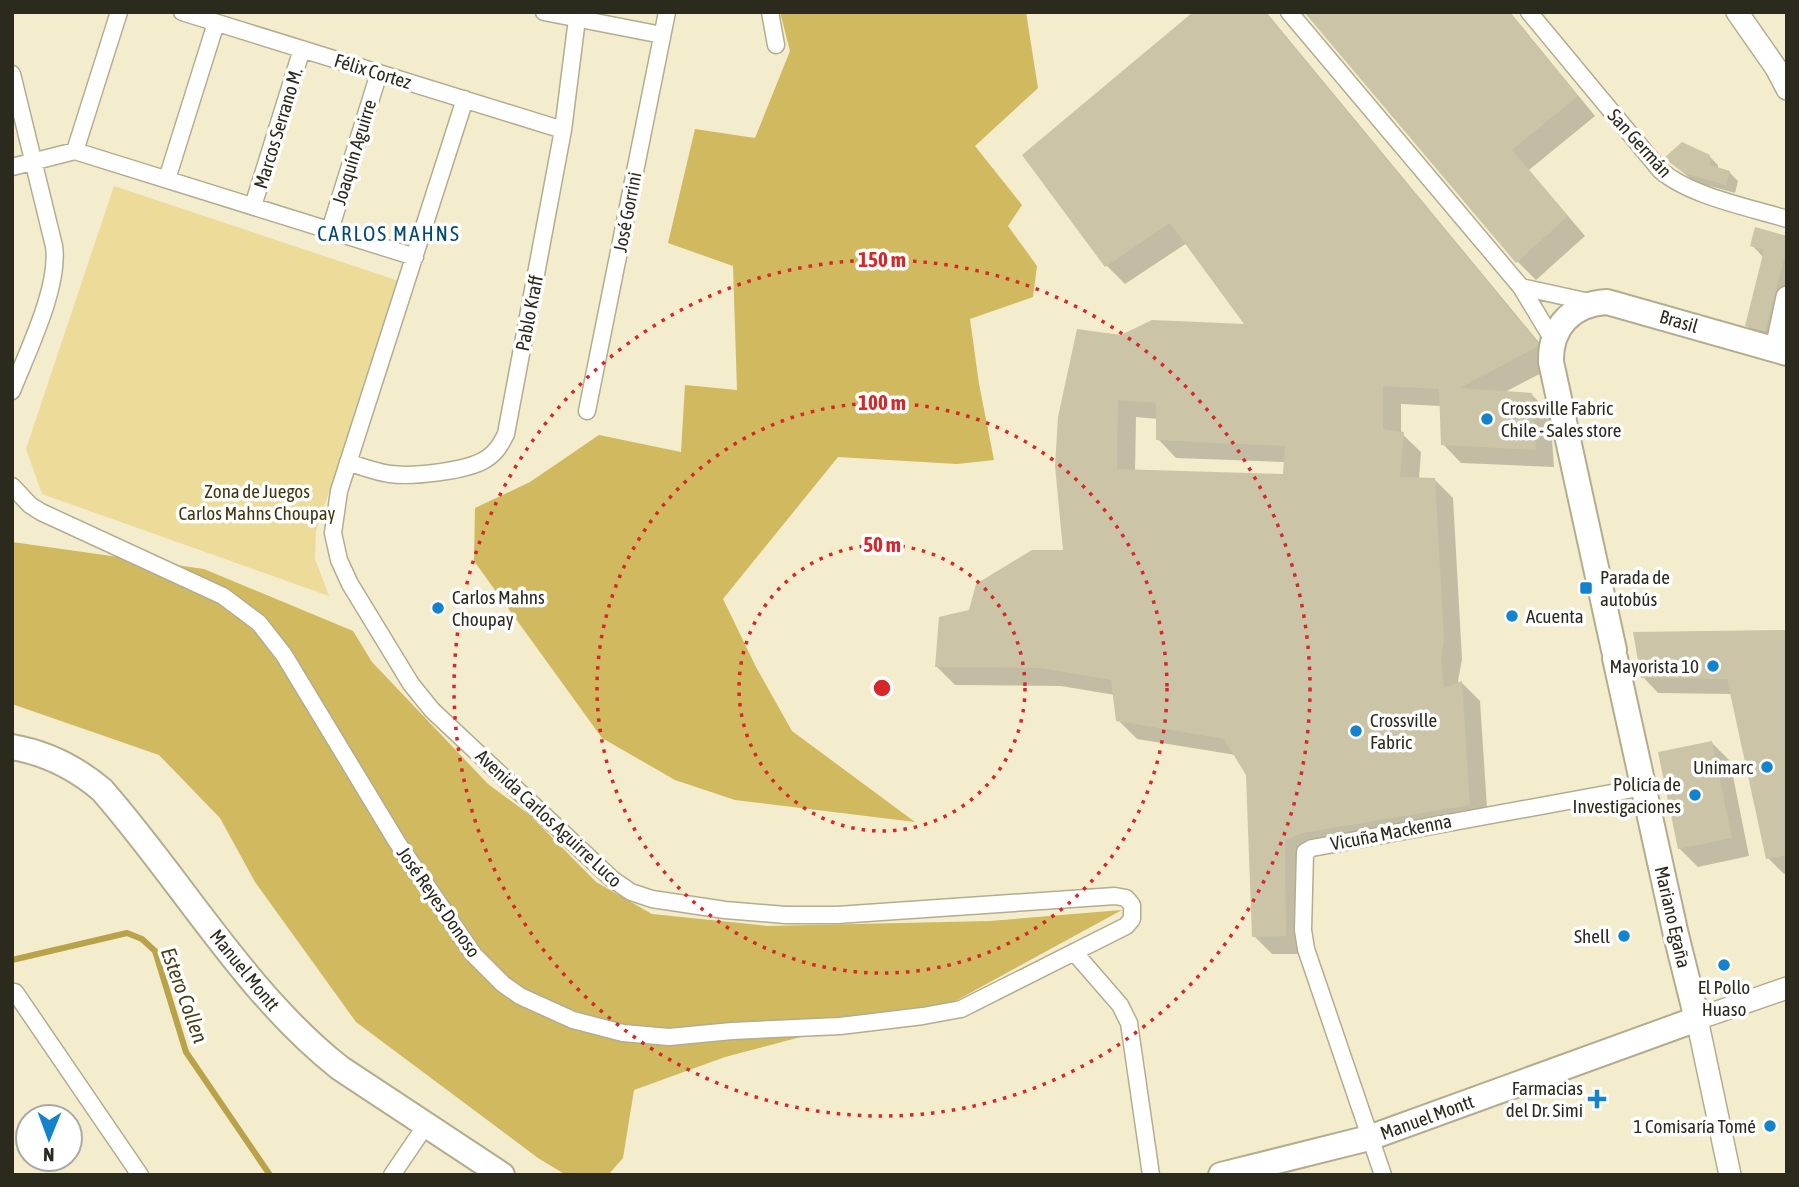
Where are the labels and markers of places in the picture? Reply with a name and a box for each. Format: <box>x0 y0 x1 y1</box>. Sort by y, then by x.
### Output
place label: Crossville Fabric Chile - Sales store <box>1501 397 1621 441</box>
marker: Crossville Fabric Chile - Sales store <box>1479 411 1495 427</box>
place label: Parada de autobús <box>1600 566 1670 610</box>
marker: Parada de autobús <box>1578 580 1594 596</box>
place label: Carlos Mahns Choupay <box>452 586 545 630</box>
marker: Carlos Mahns Choupay <box>430 600 446 616</box>
place label: Acuenta <box>1526 605 1584 627</box>
marker: Acuenta <box>1504 608 1520 624</box>
place label: Mayorista 10 <box>1609 655 1699 677</box>
marker: Mayorista 10 <box>1705 658 1721 674</box>
centre of rings <box>870 676 894 700</box>
place label: Crossville Fabric <box>1370 709 1437 753</box>
marker: Crossville Fabric <box>1348 723 1364 739</box>
place label: Unimarc <box>1693 756 1754 778</box>
marker: Unimarc <box>1759 759 1775 775</box>
place label: Policía de Investigaciones <box>1573 773 1681 817</box>
marker: Policía de Investigaciones <box>1687 787 1703 803</box>
place label: Shell <box>1574 925 1610 947</box>
marker: Shell <box>1616 928 1632 944</box>
marker: El Pollo Huaso <box>1716 957 1732 973</box>
place label: El Pollo Huaso <box>1698 976 1750 1020</box>
place label: Farmacias del Dr. Simi <box>1506 1077 1583 1121</box>
marker: Farmacias del Dr. Simi <box>1589 1091 1605 1107</box>
place label: 1 Comisaría Tomé <box>1634 1115 1756 1137</box>
marker: 1 Comisaría Tomé <box>1762 1118 1778 1134</box>

